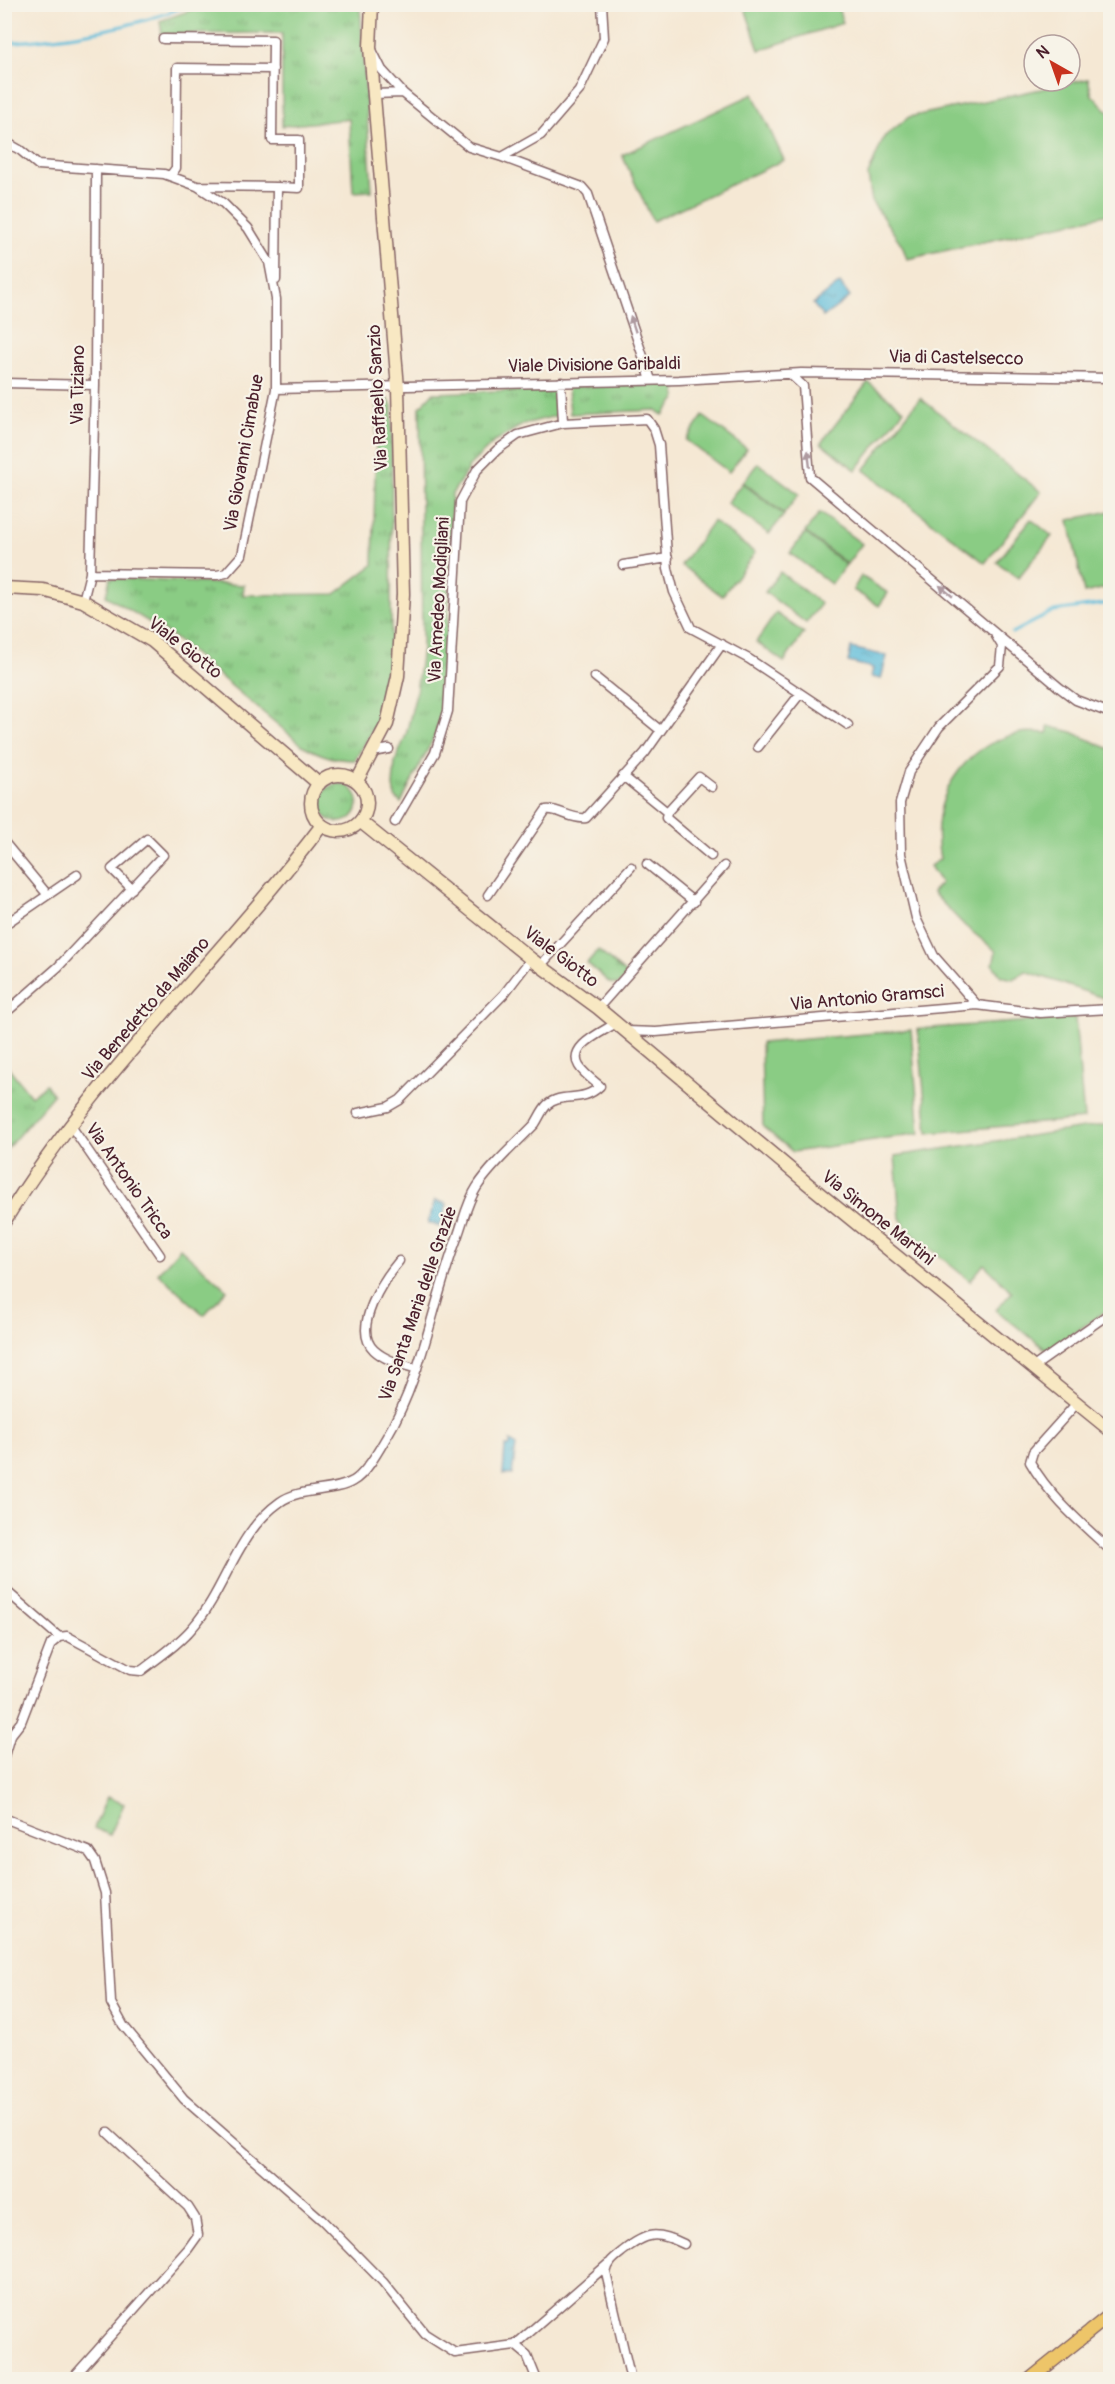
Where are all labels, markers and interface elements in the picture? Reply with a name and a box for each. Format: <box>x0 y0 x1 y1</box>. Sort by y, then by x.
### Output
north arrow <box>1022 33 1082 93</box>
text: N <box>1032 41 1054 63</box>
one-way arrow <box>627 315 637 333</box>
street label: Via Raffaello Sanzio <box>363 324 393 472</box>
street label: Via Tiziano <box>66 344 90 425</box>
street label: Via di Castelsecco <box>888 345 1024 371</box>
street label: Viale Divisione Garibaldi <box>507 352 681 378</box>
street label: Via Giovanni Cimabue <box>219 372 269 534</box>
one-way arrow <box>804 449 814 468</box>
street label: Via Amedeo Modigliani <box>423 516 455 684</box>
one-way arrow <box>938 584 954 597</box>
street label: Viale Giotto <box>143 612 227 684</box>
street label: Viale Giotto <box>519 921 603 993</box>
street label: Via Benedetto da Maiano <box>77 932 215 1086</box>
street label: Via Antonio Gramsci <box>789 980 945 1016</box>
street label: Via Antonio Tricca <box>80 1118 178 1244</box>
street label: Via Simone Martini <box>817 1165 939 1271</box>
street label: Via Santa Maria delle Grazie <box>374 1203 462 1405</box>

